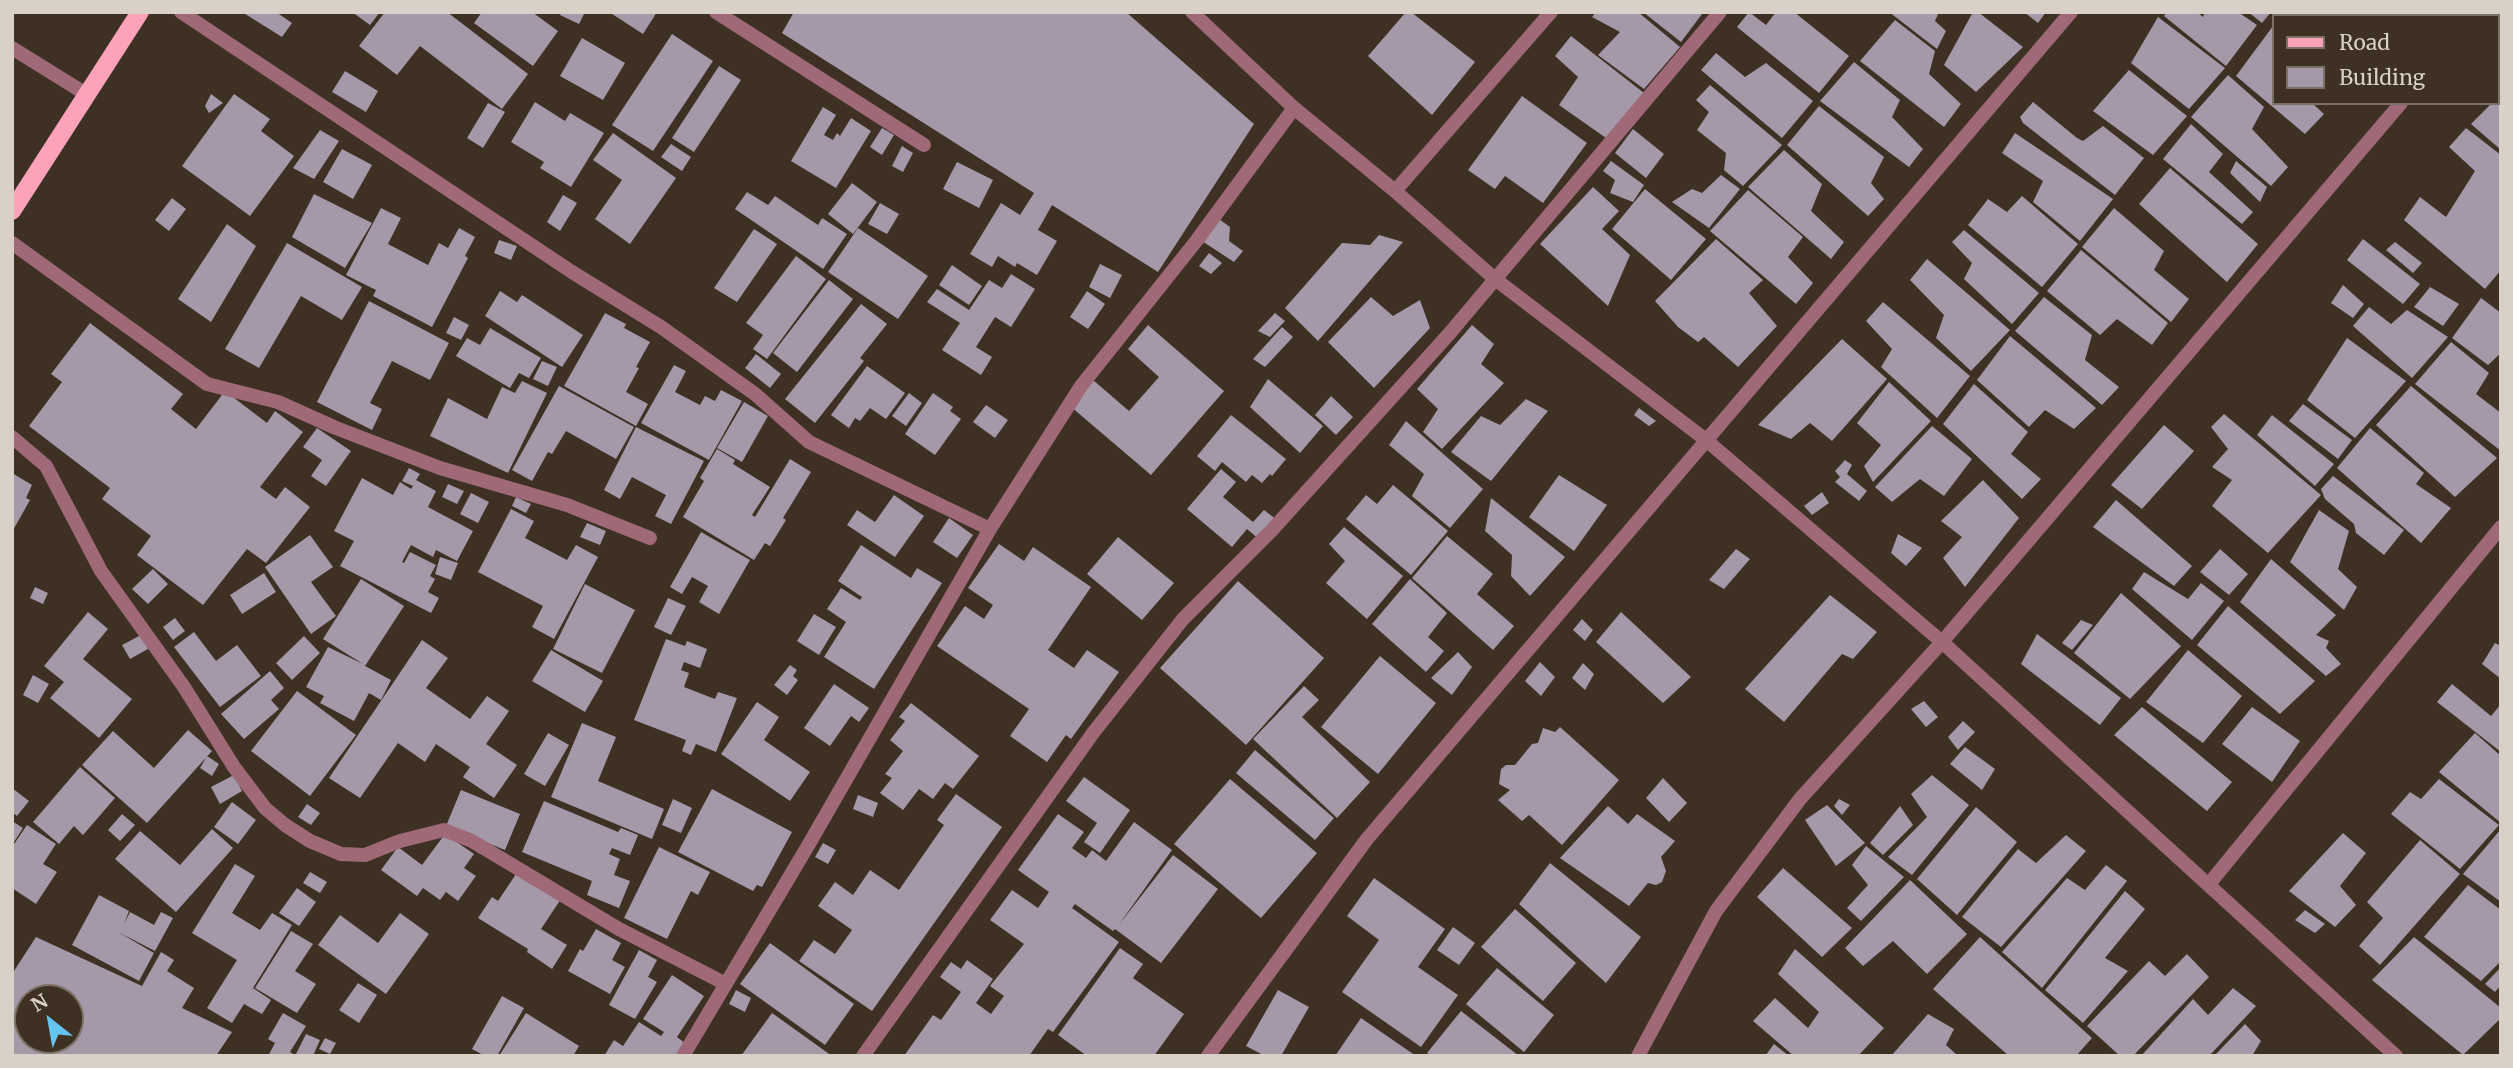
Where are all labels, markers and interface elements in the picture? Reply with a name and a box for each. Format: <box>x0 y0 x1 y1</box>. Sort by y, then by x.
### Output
legend <box>2272 14 2499 105</box>
text: Road <box>2339 29 2390 56</box>
text: Building <box>2339 64 2425 91</box>
north arrow <box>14 984 84 1054</box>
text: N <box>27 989 52 1017</box>

